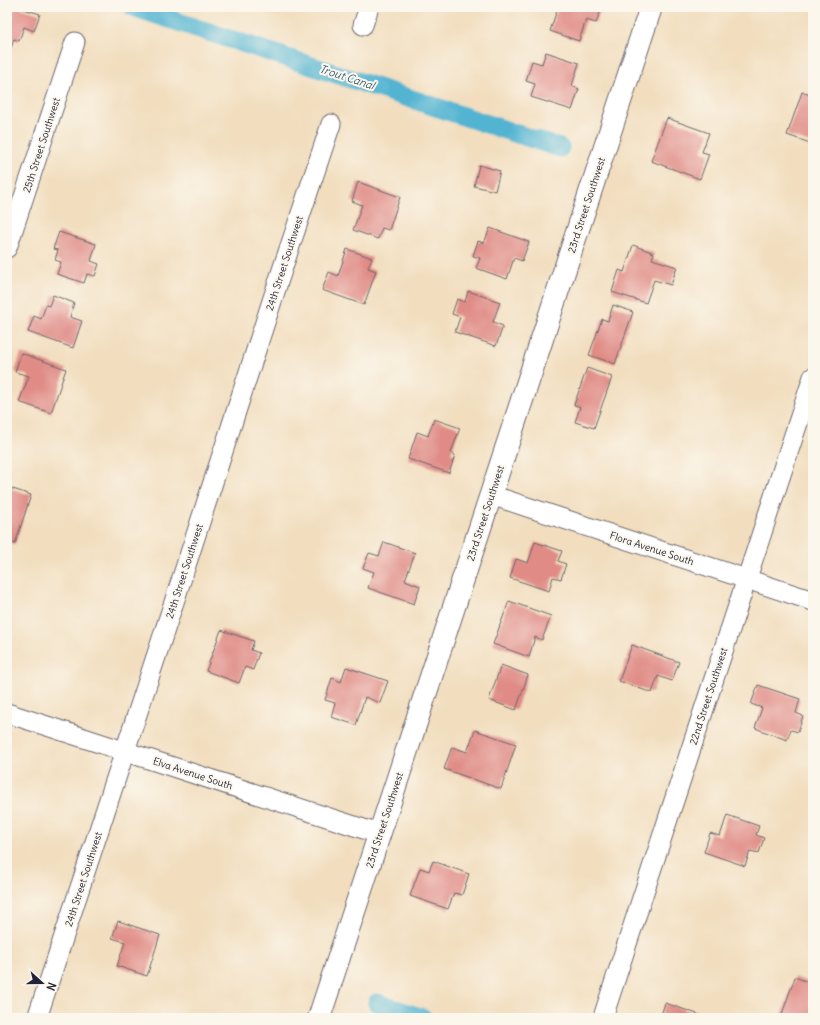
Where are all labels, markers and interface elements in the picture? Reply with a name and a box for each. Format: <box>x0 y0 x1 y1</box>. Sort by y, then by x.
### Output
water label: Trout Canal <box>318 62 378 93</box>
street label: 25th Street Southwest <box>20 95 63 194</box>
street label: 23rd Street Southwest <box>565 155 608 255</box>
street label: 24th Street Southwest <box>263 213 306 312</box>
street label: 23rd Street Southwest <box>464 463 507 563</box>
street label: 24th Street Southwest <box>163 521 206 620</box>
street label: Flora Avenue South <box>608 529 696 568</box>
street label: 22nd Street Southwest <box>687 645 731 746</box>
street label: Elva Avenue South <box>151 754 235 793</box>
street label: 23rd Street Southwest <box>363 770 406 870</box>
street label: 24th Street Southwest <box>62 829 105 928</box>
north arrow <box>22 963 62 1003</box>
text: N <box>43 981 59 993</box>

